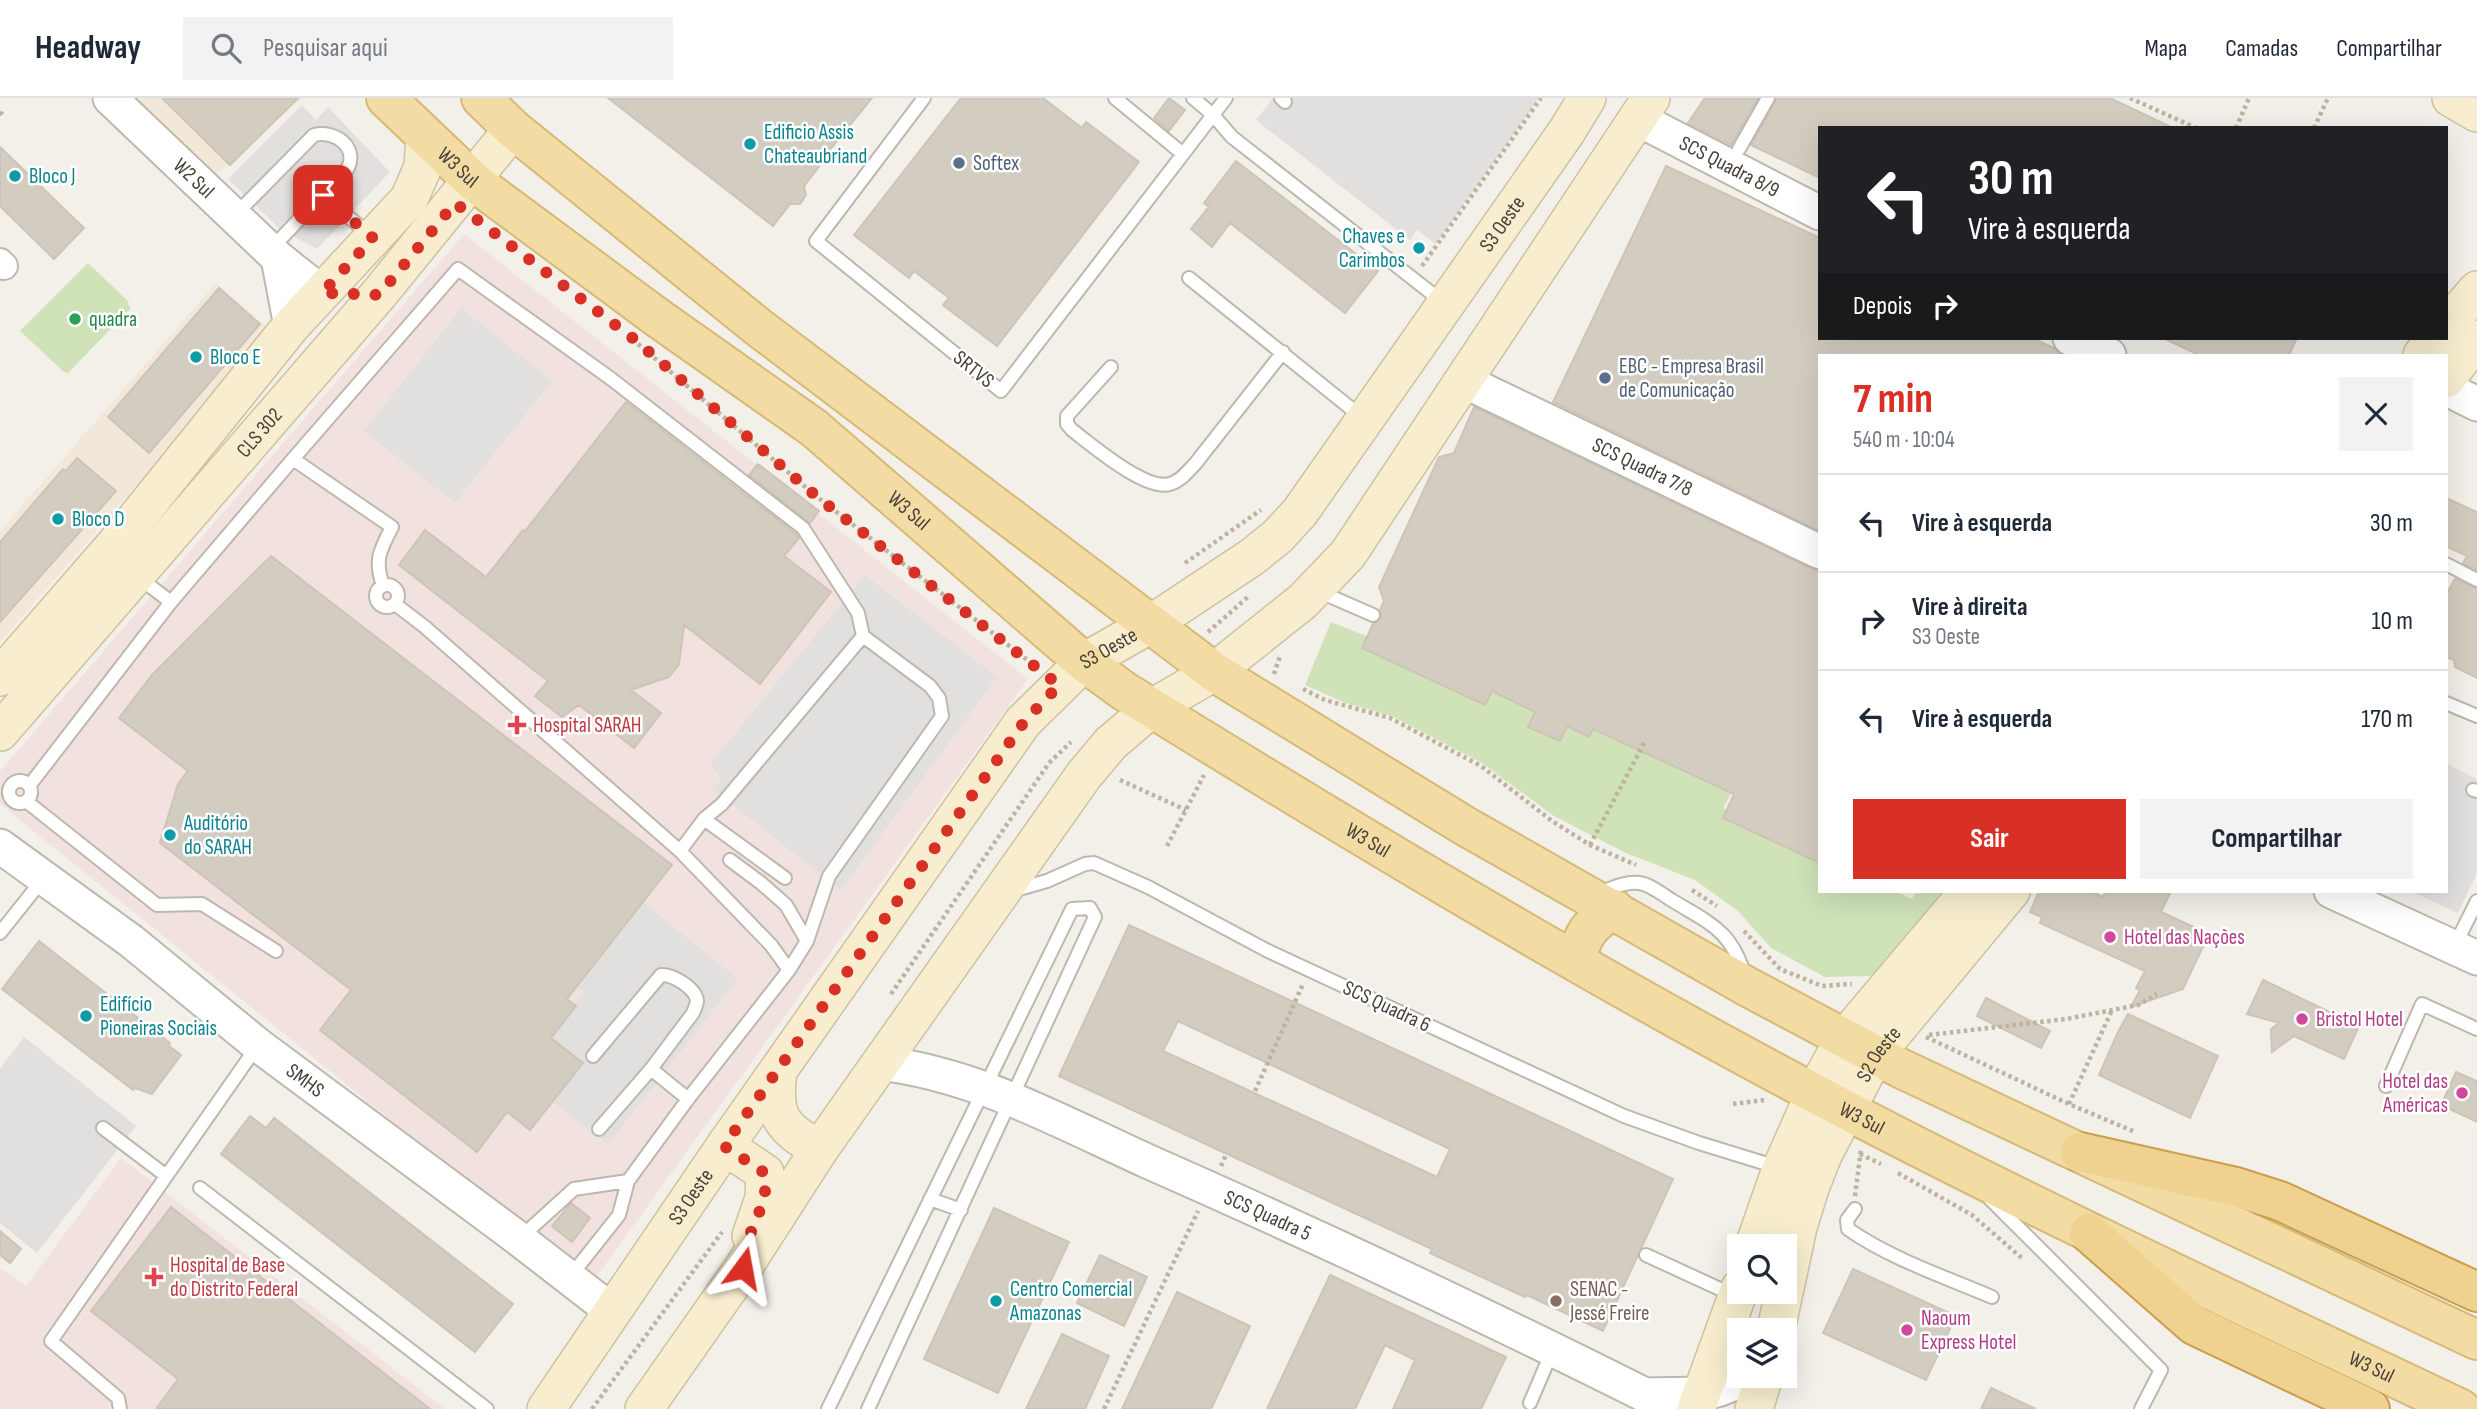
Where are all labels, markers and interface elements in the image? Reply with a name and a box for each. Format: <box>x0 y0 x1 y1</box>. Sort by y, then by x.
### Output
search box <box>183 17 673 80</box>
text: Headway <box>35 28 141 68</box>
icon: search <box>207 29 245 67</box>
text: Pesquisar aqui <box>263 33 388 64</box>
text: Mapa <box>2145 34 2187 63</box>
text: Camadas <box>2225 34 2298 63</box>
text: Compartilhar <box>2336 34 2442 63</box>
place label: Edificio Assis Chateaubriand <box>764 120 867 169</box>
street label: SCS Quadra 8/9 <box>1675 131 1784 203</box>
marker: Edificio Assis Chateaubriand <box>742 136 758 152</box>
street label: W3 Sul <box>432 142 483 194</box>
text: 30 m <box>1968 150 2053 209</box>
place label: Softex <box>973 151 1019 176</box>
street label: W2 Sul <box>168 153 219 204</box>
icon: left <box>1853 154 1944 245</box>
marker: Softex <box>951 155 967 171</box>
place label: Bloco J <box>29 164 76 189</box>
pin <box>293 165 353 225</box>
marker: Bloco J <box>7 168 23 184</box>
icon: arrive <box>304 176 342 214</box>
street label: S3 Oeste <box>1474 191 1530 257</box>
text: Vire à esquerda <box>1968 210 2131 249</box>
place label: Chaves e Carimbos <box>1339 224 1405 273</box>
marker: Chaves e Carimbos <box>1411 240 1427 256</box>
icon: right <box>1926 287 1964 325</box>
text: Depois <box>1853 291 1912 322</box>
place label: quadra <box>89 307 137 332</box>
marker: quadra <box>67 311 83 327</box>
place label: Bloco E <box>210 345 261 370</box>
street label: SRTVS <box>948 345 999 393</box>
marker: Bloco E <box>188 349 204 365</box>
place label: EBC - Empresa Brasil de Comunicação <box>1619 354 1764 403</box>
marker: EBC - Empresa Brasil de Comunicação <box>1597 370 1613 386</box>
text: 7 min <box>1853 374 1933 425</box>
button: close <box>2339 377 2413 451</box>
street label: CLS 302 <box>231 403 288 463</box>
text: 540 m · 10:04 <box>1853 426 1955 454</box>
street label: SCS Quadra 7/8 <box>1588 432 1696 502</box>
street label: W3 Sul <box>883 486 935 536</box>
icon: left <box>1853 504 1891 542</box>
place label: Bloco D <box>72 507 125 532</box>
text: Vire à esquerda <box>1912 508 2052 539</box>
text: 30 m <box>2370 508 2413 539</box>
marker: Bloco D <box>50 511 66 527</box>
text: Vire à direita <box>1912 592 2028 623</box>
icon: right <box>1853 602 1891 640</box>
text: 10 m <box>2371 606 2413 637</box>
street label: S3 Oeste <box>1075 622 1142 675</box>
text: S3 Oeste <box>1912 623 1980 651</box>
icon: left <box>1853 700 1891 738</box>
text: Vire à esquerda <box>1912 704 2052 735</box>
text: 170 m <box>2361 704 2413 735</box>
place label: Hospital SARAH <box>533 713 641 738</box>
marker: Hospital SARAH <box>507 715 527 735</box>
button: Sair <box>1853 799 2126 879</box>
button: Compartilhar <box>2140 799 2413 879</box>
place label: Auditório do SARAH <box>183 811 252 860</box>
street label: W3 Sul <box>1341 817 1395 863</box>
marker: Auditório do SARAH <box>162 827 178 843</box>
place label: Hotel das Nações <box>2124 925 2245 950</box>
marker: Hotel das Nações <box>2102 929 2118 945</box>
street label: SCS Quadra 6 <box>1339 975 1435 1038</box>
place label: Edifício Pioneiras Sociais <box>100 992 217 1041</box>
place label: Bristol Hotel <box>2316 1007 2403 1032</box>
marker: Edifício Pioneiras Sociais <box>78 1008 94 1024</box>
marker: Bristol Hotel <box>2294 1011 2310 1027</box>
street label: S2 Oeste <box>1851 1021 1907 1086</box>
street label: SMHS <box>281 1058 329 1103</box>
place label: Hotel das Américas <box>2382 1069 2448 1118</box>
marker: Hotel das Américas <box>2454 1085 2470 1101</box>
street label: W3 Sul <box>1835 1097 1889 1141</box>
street label: S3 Oeste <box>663 1164 719 1230</box>
street label: SCS Quadra 5 <box>1220 1185 1315 1246</box>
position arrow <box>706 1231 780 1305</box>
map controls <box>1727 1234 1797 1388</box>
button: search <box>1727 1234 1797 1304</box>
place label: Hospital de Base do Distrito Federal <box>170 1253 298 1302</box>
marker: Hospital de Base do Distrito Federal <box>144 1267 164 1287</box>
place label: Centro Comercial Amazonas <box>1009 1277 1132 1326</box>
place label: SENAC - Jessé Freire <box>1569 1277 1650 1326</box>
marker: Centro Comercial Amazonas <box>988 1293 1004 1309</box>
marker: SENAC - Jessé Freire <box>1548 1293 1564 1309</box>
place label: Naoum Express Hotel <box>1921 1306 2017 1355</box>
button: layers <box>1727 1318 1797 1388</box>
marker: Naoum Express Hotel <box>1899 1322 1915 1338</box>
street label: W3 Sul <box>2345 1346 2398 1389</box>

